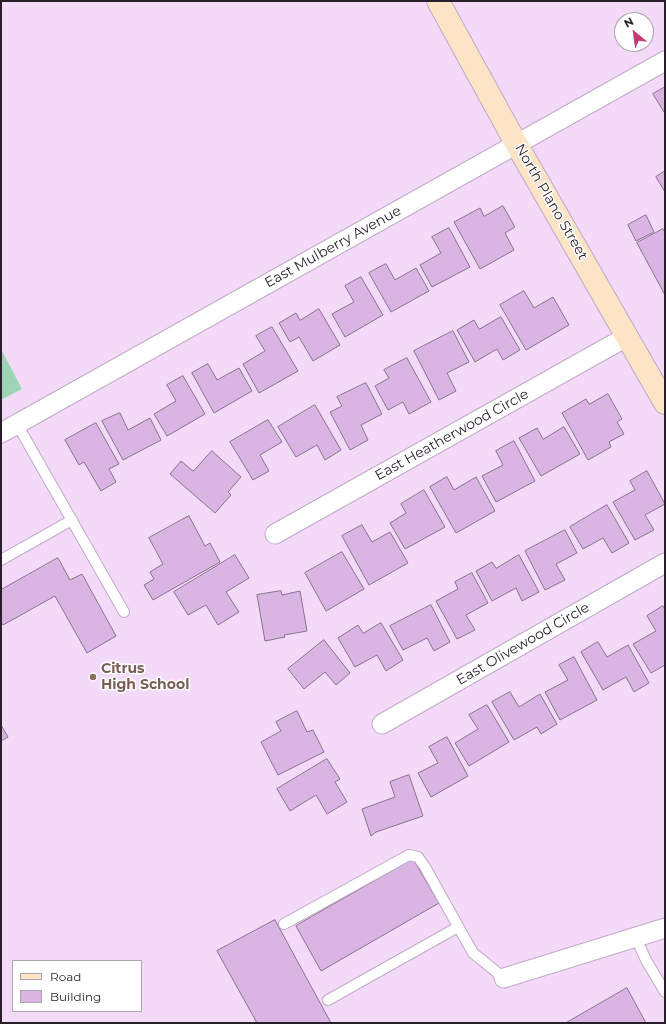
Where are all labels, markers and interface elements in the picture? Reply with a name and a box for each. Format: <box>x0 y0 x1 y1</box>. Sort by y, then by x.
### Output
north arrow <box>614 12 654 52</box>
text: N <box>621 14 636 31</box>
street label: North Plano Street <box>511 141 591 263</box>
street label: East Mulberry Avenue <box>262 202 404 292</box>
street label: East Heatherwood Circle <box>372 386 532 484</box>
street label: East Olivewood Circle <box>454 599 592 689</box>
place label: Citrus High School <box>101 661 189 694</box>
marker: Citrus High School <box>88 672 98 682</box>
legend <box>12 960 142 1012</box>
text: Road <box>50 969 81 984</box>
text: Building <box>50 989 101 1004</box>

